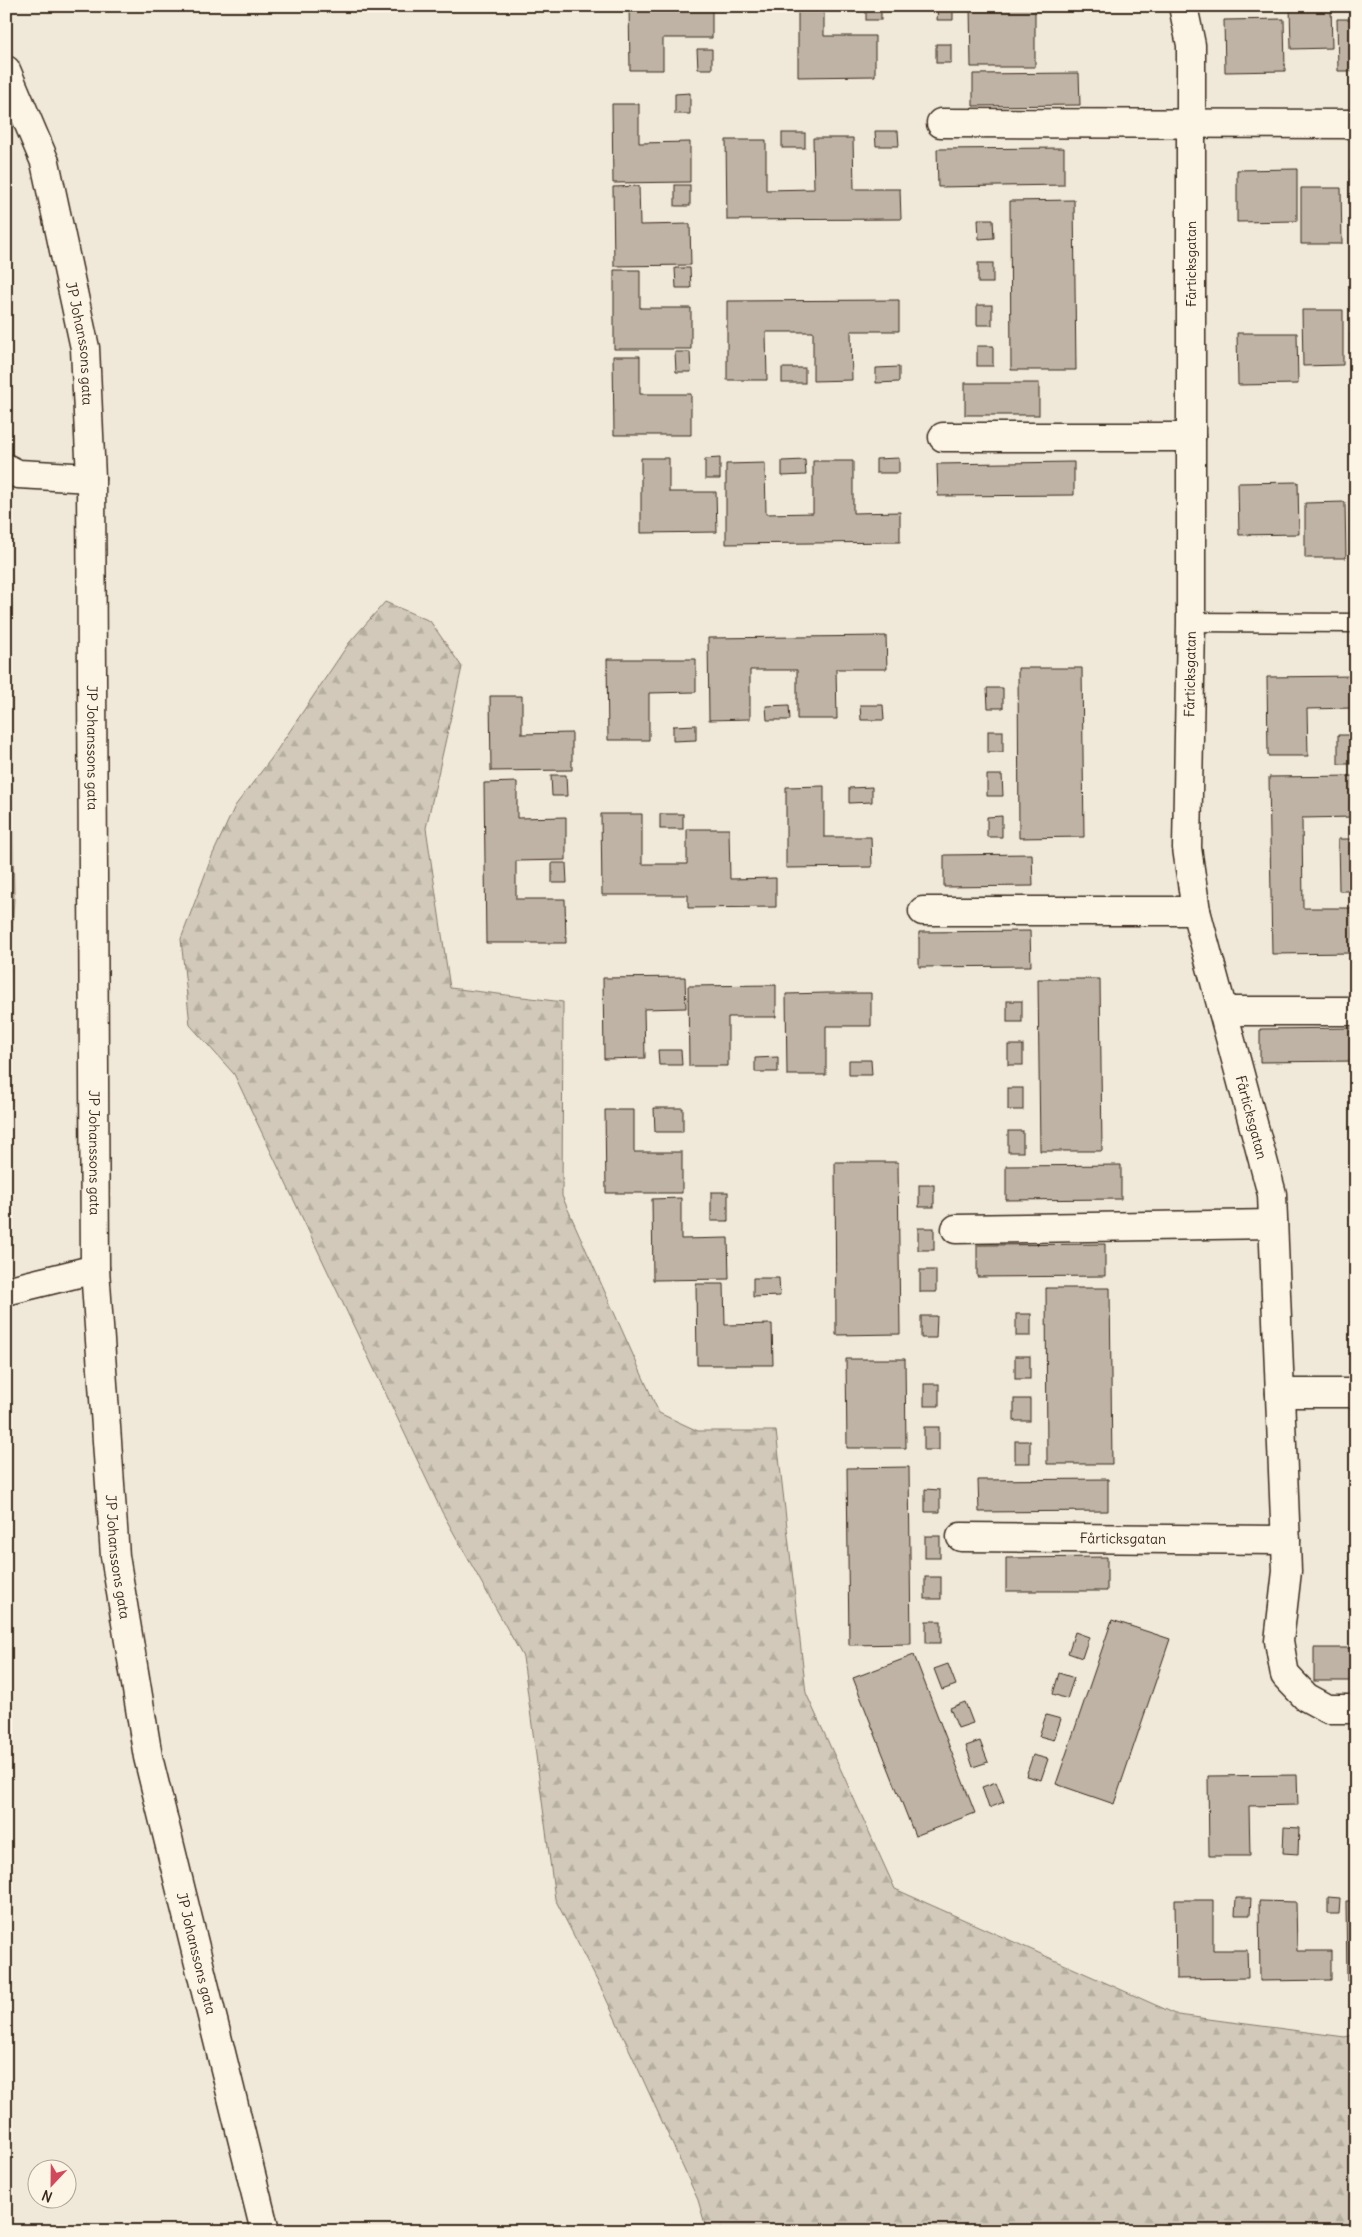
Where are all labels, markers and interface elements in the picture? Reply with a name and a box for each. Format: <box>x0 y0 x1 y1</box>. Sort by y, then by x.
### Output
street label: Fårticksgatan <box>1182 221 1200 307</box>
street label: JP Johanssons gata <box>62 280 97 406</box>
street label: Fårticksgatan <box>1180 631 1200 717</box>
street label: JP Johanssons gata <box>83 685 102 810</box>
street label: Fårticksgatan <box>1232 1073 1271 1161</box>
street label: JP Johanssons gata <box>85 1090 104 1215</box>
street label: JP Johanssons gata <box>102 1494 134 1620</box>
street label: Fårticksgatan <box>1080 1529 1166 1548</box>
street label: JP Johanssons gata <box>173 1890 220 2016</box>
north arrow <box>28 2160 78 2210</box>
text: N <box>39 2186 55 2206</box>

